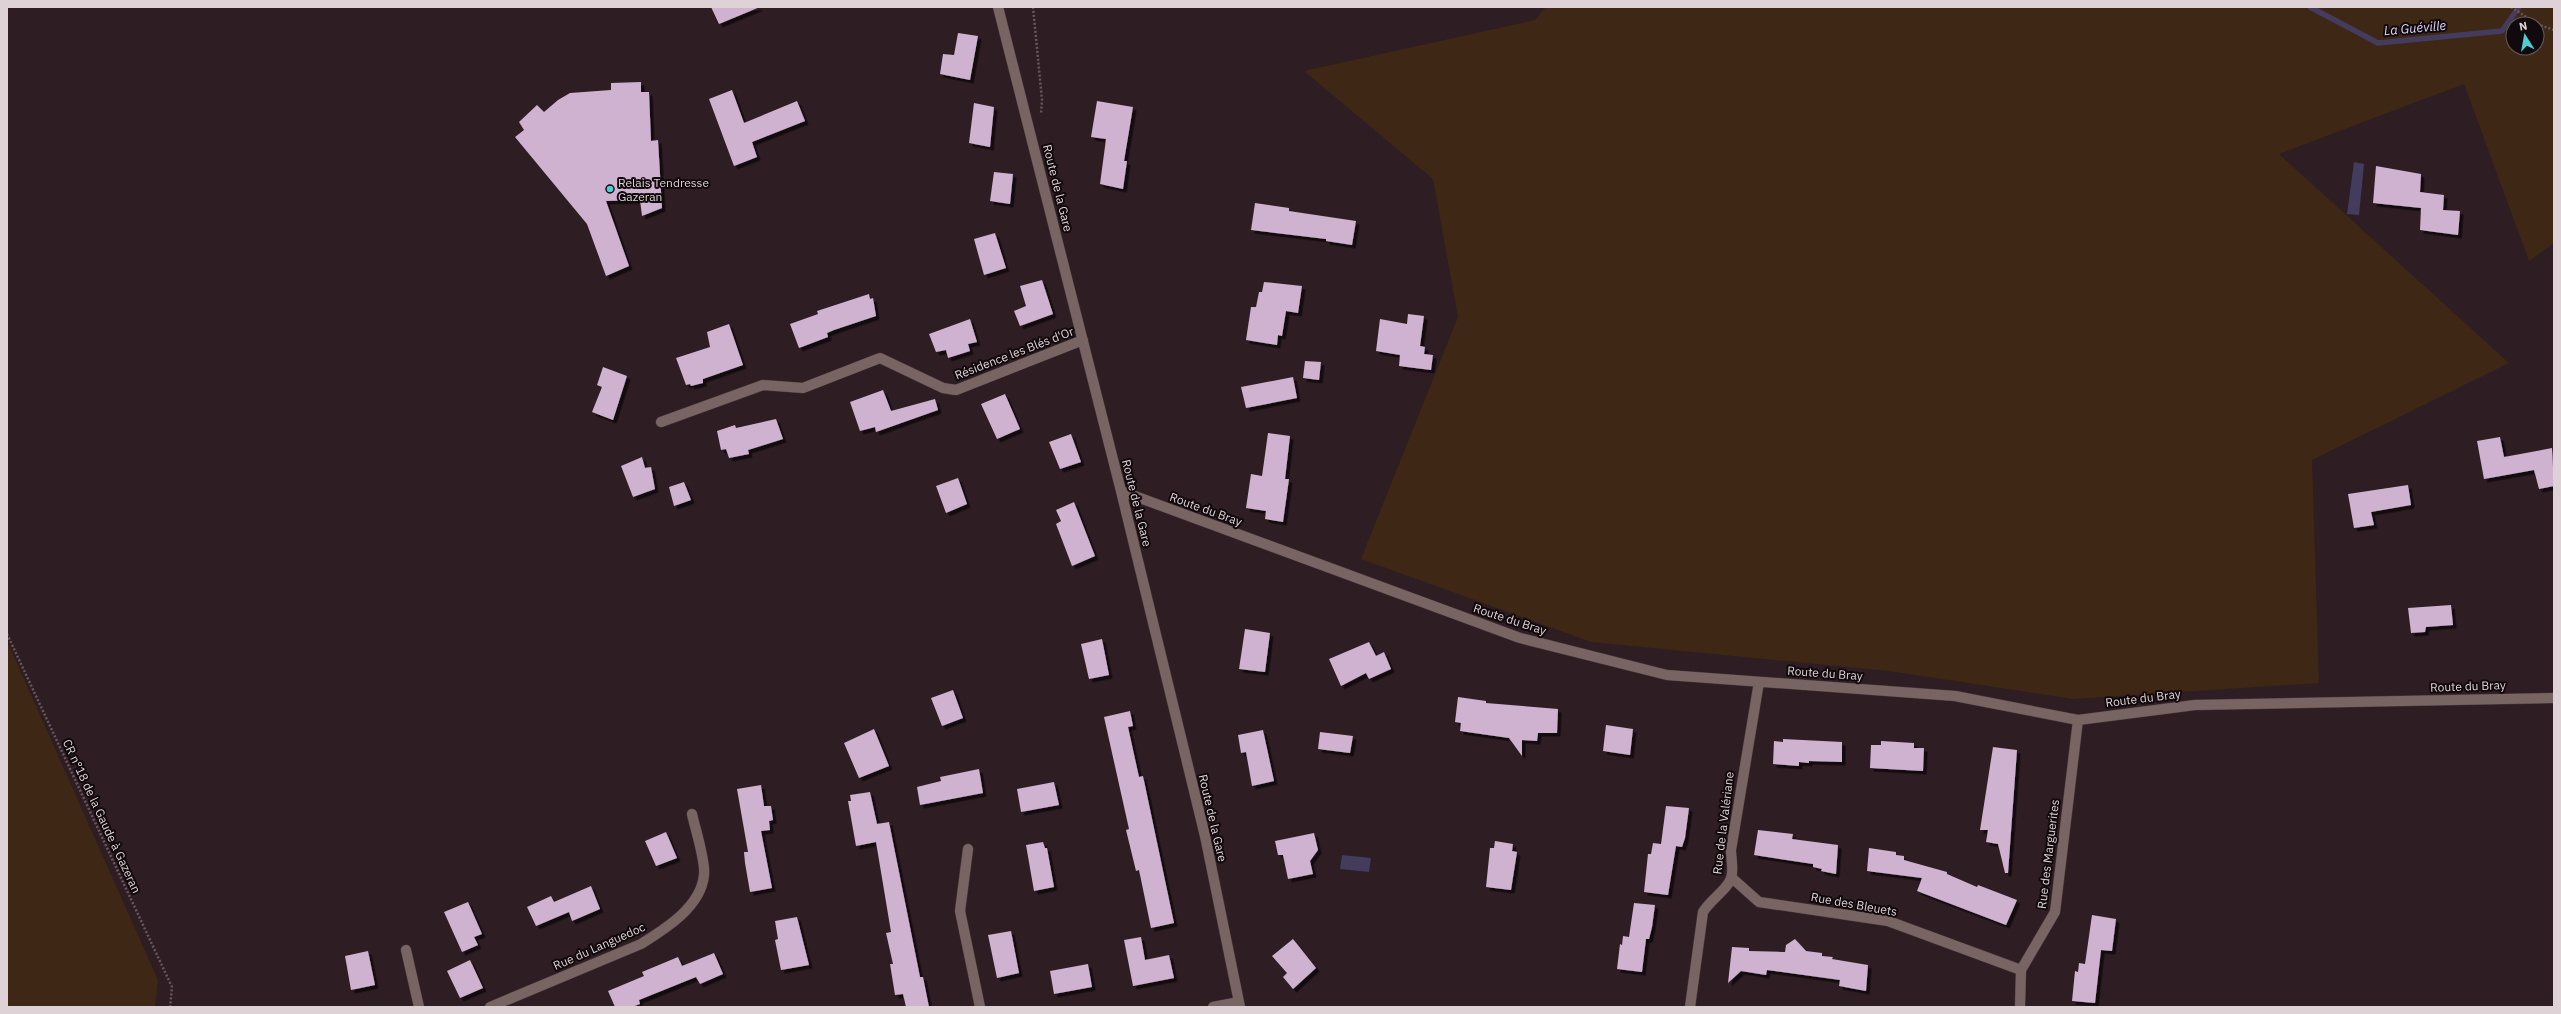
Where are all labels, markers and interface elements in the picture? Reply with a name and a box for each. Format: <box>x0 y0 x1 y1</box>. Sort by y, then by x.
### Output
north arrow <box>2505 16 2545 56</box>
water label: La Guéville <box>2383 17 2447 39</box>
text: N <box>2518 19 2528 34</box>
street label: Route de la Gare <box>1040 143 1076 233</box>
place label: Relais Tendresse Gazeran <box>618 175 709 204</box>
marker: Relais Tendresse Gazeran <box>605 184 615 194</box>
street label: Résidence les Blés d'Or <box>952 323 1076 383</box>
street label: Route de la Gare <box>1119 458 1155 548</box>
street label: Route du Bray <box>1168 489 1244 529</box>
street label: Route du Bray <box>1472 600 1548 638</box>
street label: Route du Bray <box>1787 663 1863 683</box>
street label: Route du Bray <box>2430 677 2506 695</box>
street label: Route du Bray <box>2104 686 2182 710</box>
street label: CR n°18 de la Gaude à Gazeran <box>60 737 144 895</box>
street label: Rue de la Valériane <box>1709 770 1737 875</box>
street label: Route de la Gare <box>1196 773 1230 864</box>
street label: Rue des Marguerites <box>2034 798 2062 910</box>
street label: Rue des Bleuets <box>1810 889 1898 919</box>
street label: Rue du Languedoc <box>551 919 647 973</box>

